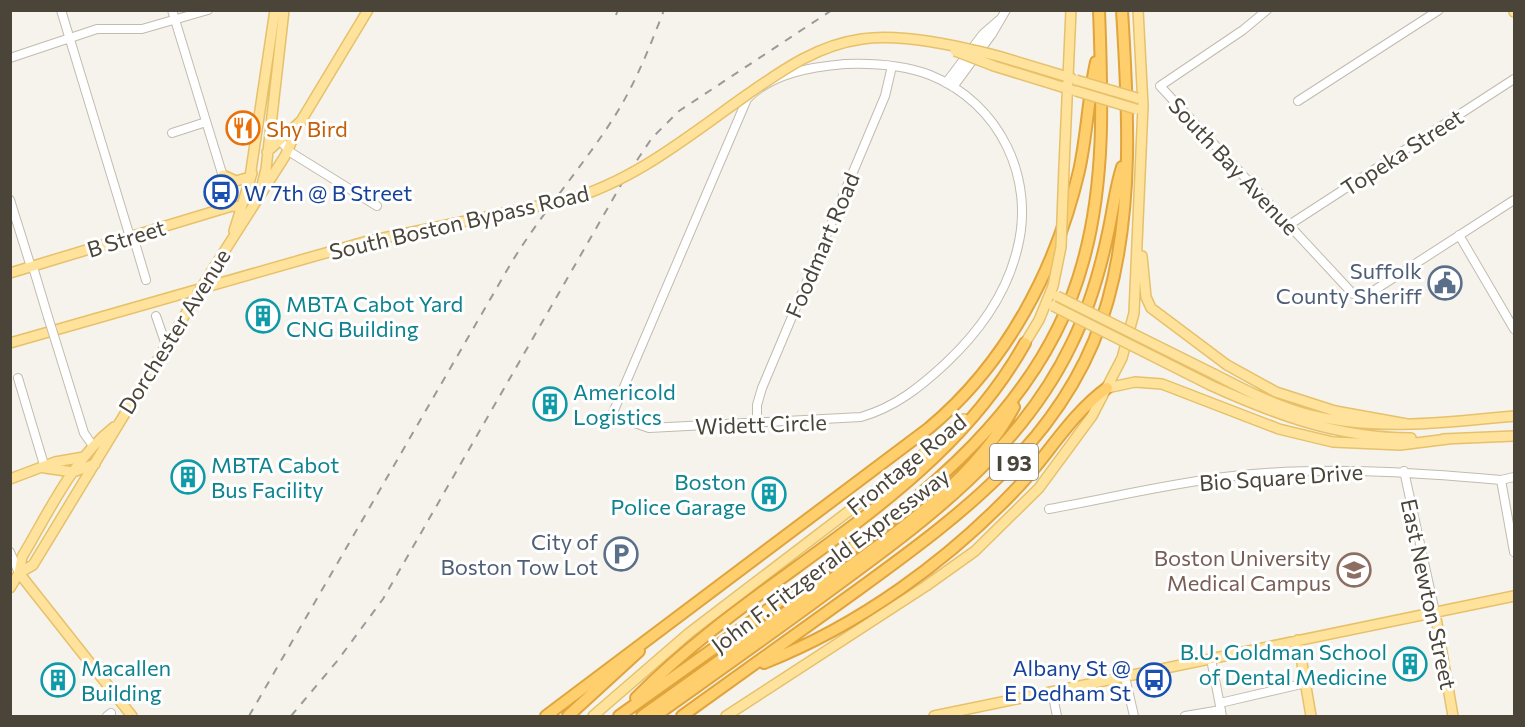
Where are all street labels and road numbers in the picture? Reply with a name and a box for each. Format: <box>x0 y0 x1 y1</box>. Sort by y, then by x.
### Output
street label: South Bay Avenue <box>1163 91 1305 241</box>
street label: Topeka Street <box>1336 103 1468 201</box>
street label: Foodmart Road <box>779 168 865 322</box>
street label: South Boston Bypass Road <box>327 179 591 265</box>
street label: B Street <box>84 213 168 263</box>
street label: Dorchester Avenue <box>112 243 236 419</box>
street label: Widett Circle <box>695 408 827 440</box>
street label: Frontage Road <box>841 408 971 520</box>
road number: I 93 <box>990 444 1038 480</box>
street label: Bio Square Drive <box>1198 458 1364 496</box>
street label: John F. Fitzgerald Expressway <box>706 462 954 658</box>
street label: East Newton Street <box>1396 496 1462 692</box>

